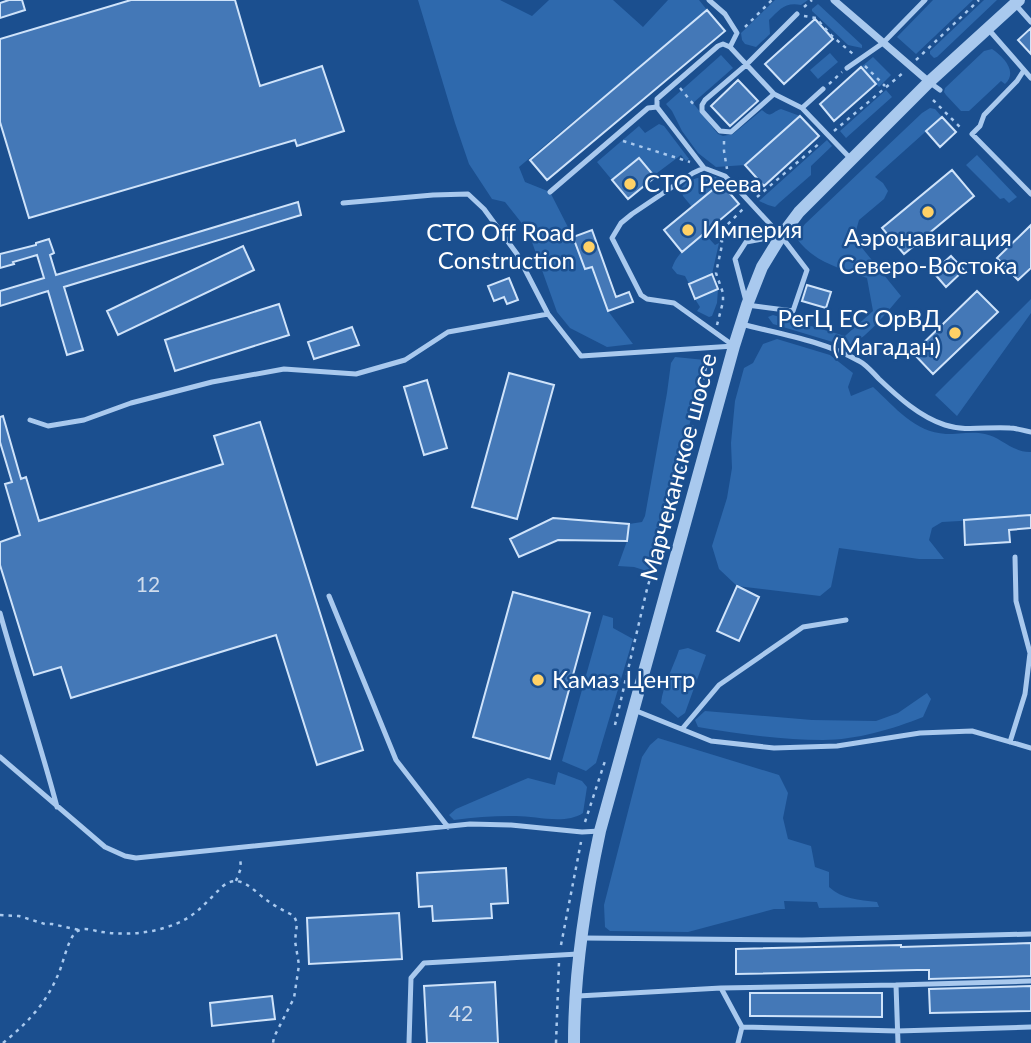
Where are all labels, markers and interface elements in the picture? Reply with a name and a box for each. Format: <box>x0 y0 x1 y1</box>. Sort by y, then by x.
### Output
place label: СТО Реева <box>644 168 762 197</box>
marker: СТО Реева <box>622 176 638 192</box>
marker: Аэронавигация Северо-Востока <box>920 204 936 220</box>
place label: Империя <box>702 214 802 243</box>
place label: СТО Off Road Construction <box>426 217 575 274</box>
marker: Империя <box>680 222 696 238</box>
place label: Аэронавигация Северо-Востока <box>838 222 1018 279</box>
marker: СТО Off Road Construction <box>581 239 597 255</box>
place label: РегЦ ЕС ОрВД (Магадан) <box>777 303 941 360</box>
marker: РегЦ ЕС ОрВД (Магадан) <box>947 325 963 341</box>
street label: Марчеканское шоссе <box>633 350 722 584</box>
house number: 12 <box>136 571 160 596</box>
place label: Камаз Центр <box>552 664 695 693</box>
marker: Камаз Центр <box>530 672 546 688</box>
house number: 42 <box>449 1000 473 1025</box>

